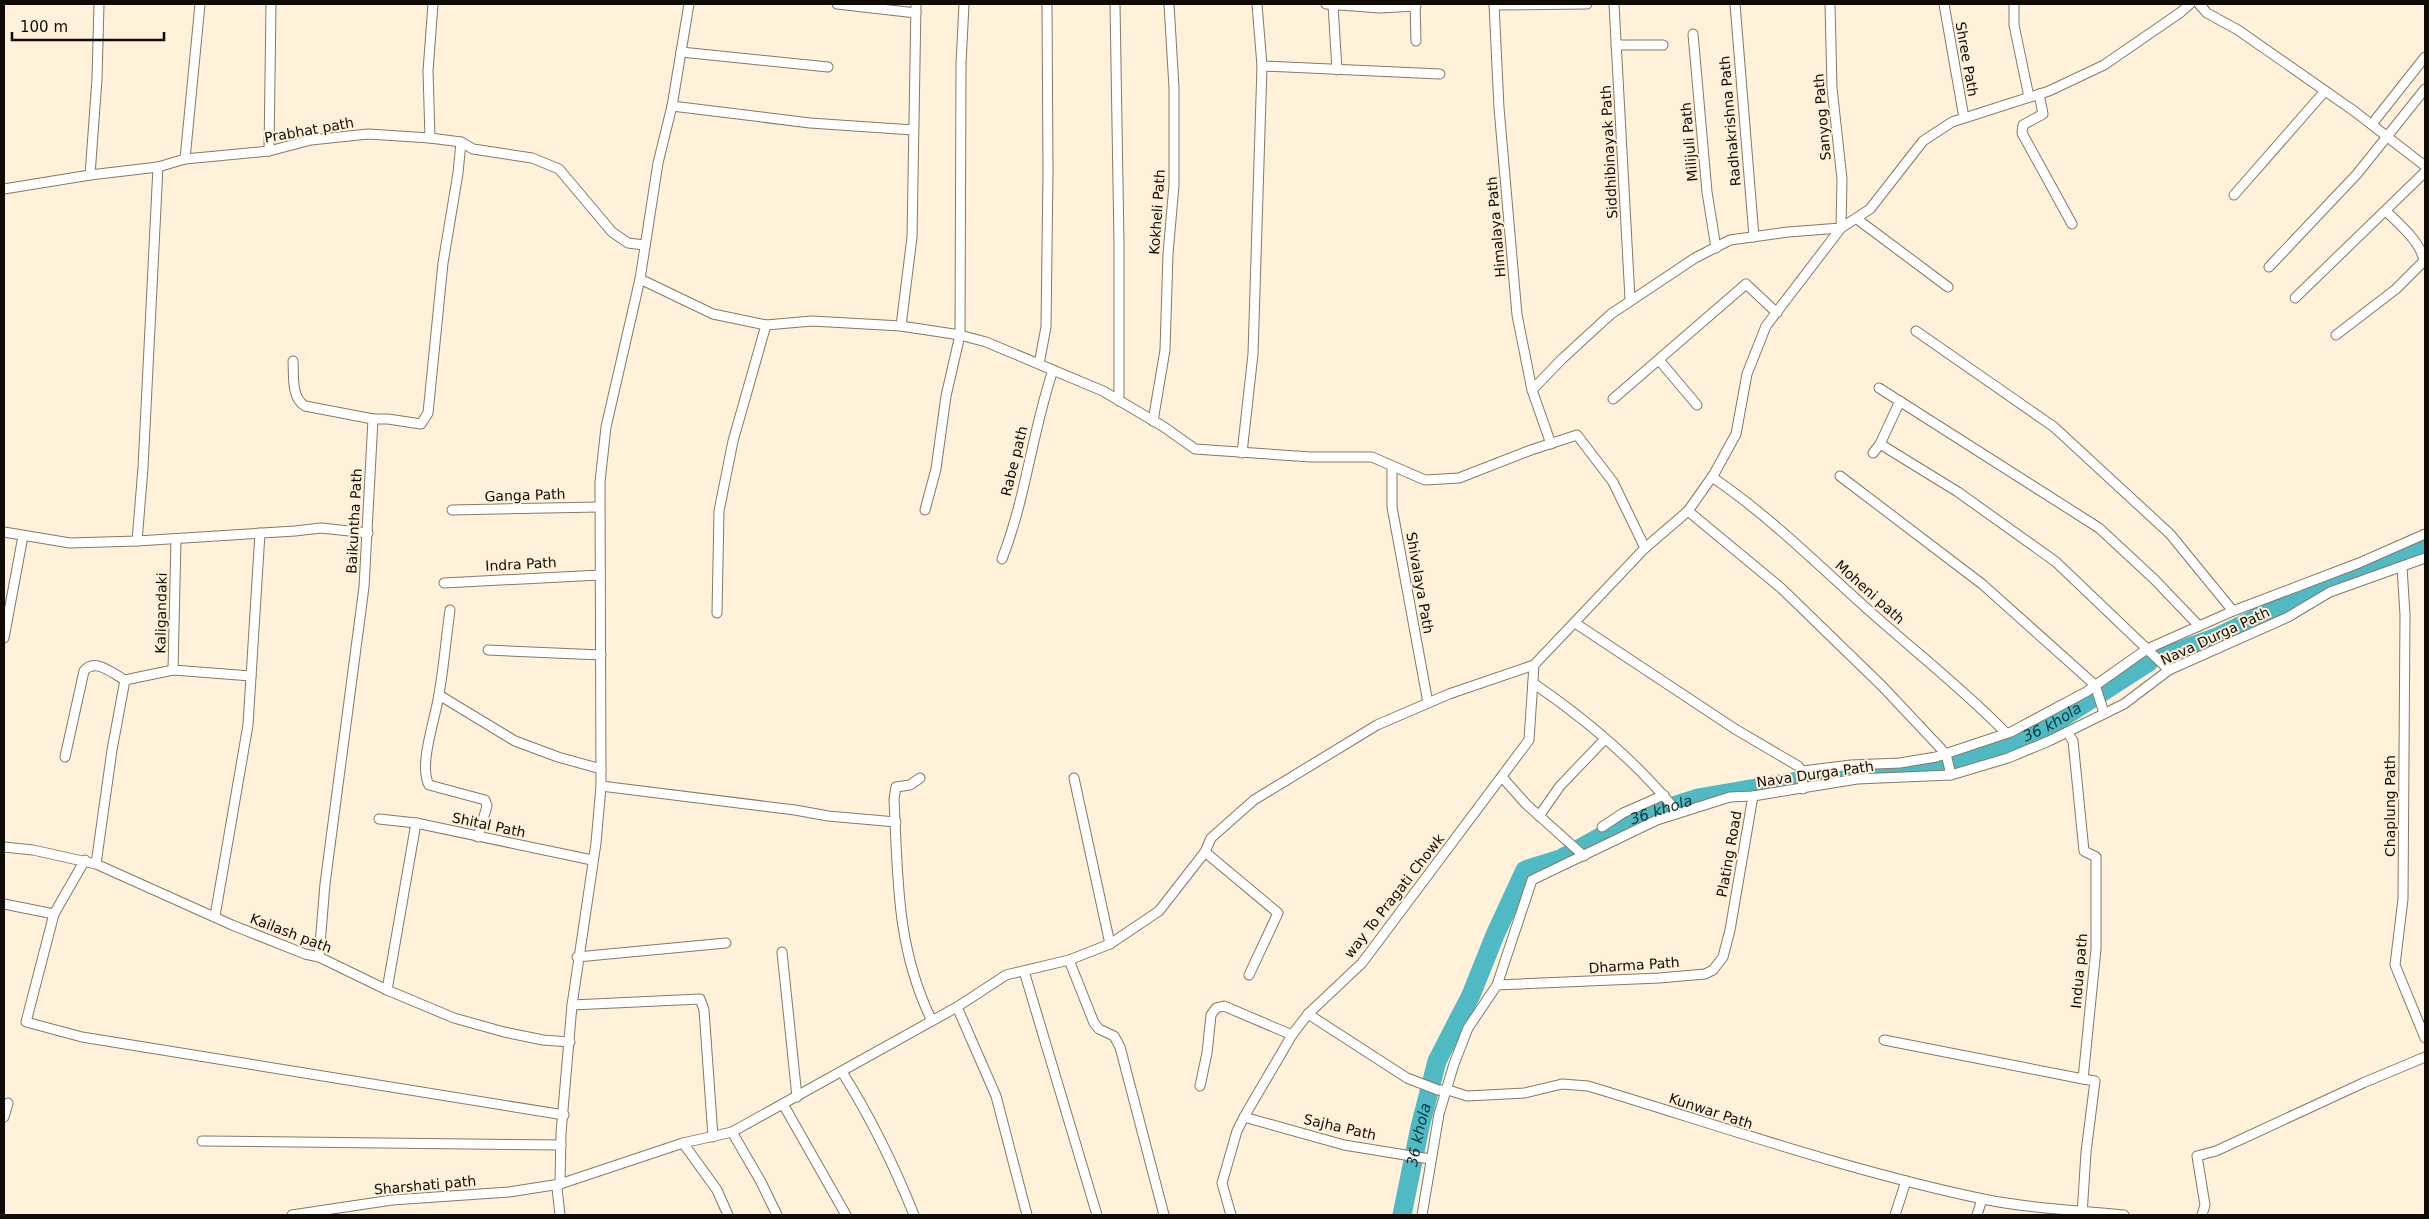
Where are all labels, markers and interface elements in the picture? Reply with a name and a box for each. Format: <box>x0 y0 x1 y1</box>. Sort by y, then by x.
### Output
scale bar <box>12 10 165 42</box>
text: 100 m <box>20 18 68 36</box>
street label: Shree Path <box>1953 20 1981 98</box>
street label: Radhakrishna Path <box>1716 55 1744 187</box>
street label: Sanyog Path <box>1810 73 1834 161</box>
street label: Siddhibinayak Path <box>1598 85 1620 219</box>
street label: Milijuli Path <box>1678 102 1700 182</box>
street label: Prabhat path <box>263 114 355 146</box>
street label: Kokheli Path <box>1146 169 1168 255</box>
street label: Himalaya Path <box>1484 176 1508 278</box>
street label: Rabe path <box>998 424 1030 498</box>
street label: Baikuntha Path <box>343 468 365 574</box>
street label: Ganga Path <box>484 486 566 504</box>
street label: Shivalaya Path <box>1403 531 1437 635</box>
street label: Indra Path <box>485 554 557 574</box>
street label: Moheni path <box>1832 557 1908 627</box>
street label: Kaligandaki <box>152 572 170 654</box>
street label: Nava Durga Path <box>2158 604 2272 668</box>
water label: 36 khola <box>2020 699 2085 746</box>
street label: Chaplung Path <box>2382 755 2398 857</box>
street label: Nava Durga Path <box>1755 758 1875 790</box>
water label: 36 khola <box>1628 791 1695 828</box>
street label: Shital Path <box>451 809 527 841</box>
street label: Plating Road <box>1714 809 1744 899</box>
street label: way To Pragati Chowk <box>1341 830 1448 961</box>
street label: Kailash path <box>248 910 334 956</box>
street label: Indua path <box>2068 933 2090 1009</box>
street label: Dharma Path <box>1588 954 1680 976</box>
street label: Kunwar Path <box>1667 1090 1755 1132</box>
water label: 36 khola <box>1403 1101 1435 1168</box>
street label: Sajha Path <box>1302 1111 1378 1143</box>
street label: Sharshati path <box>373 1173 477 1197</box>

